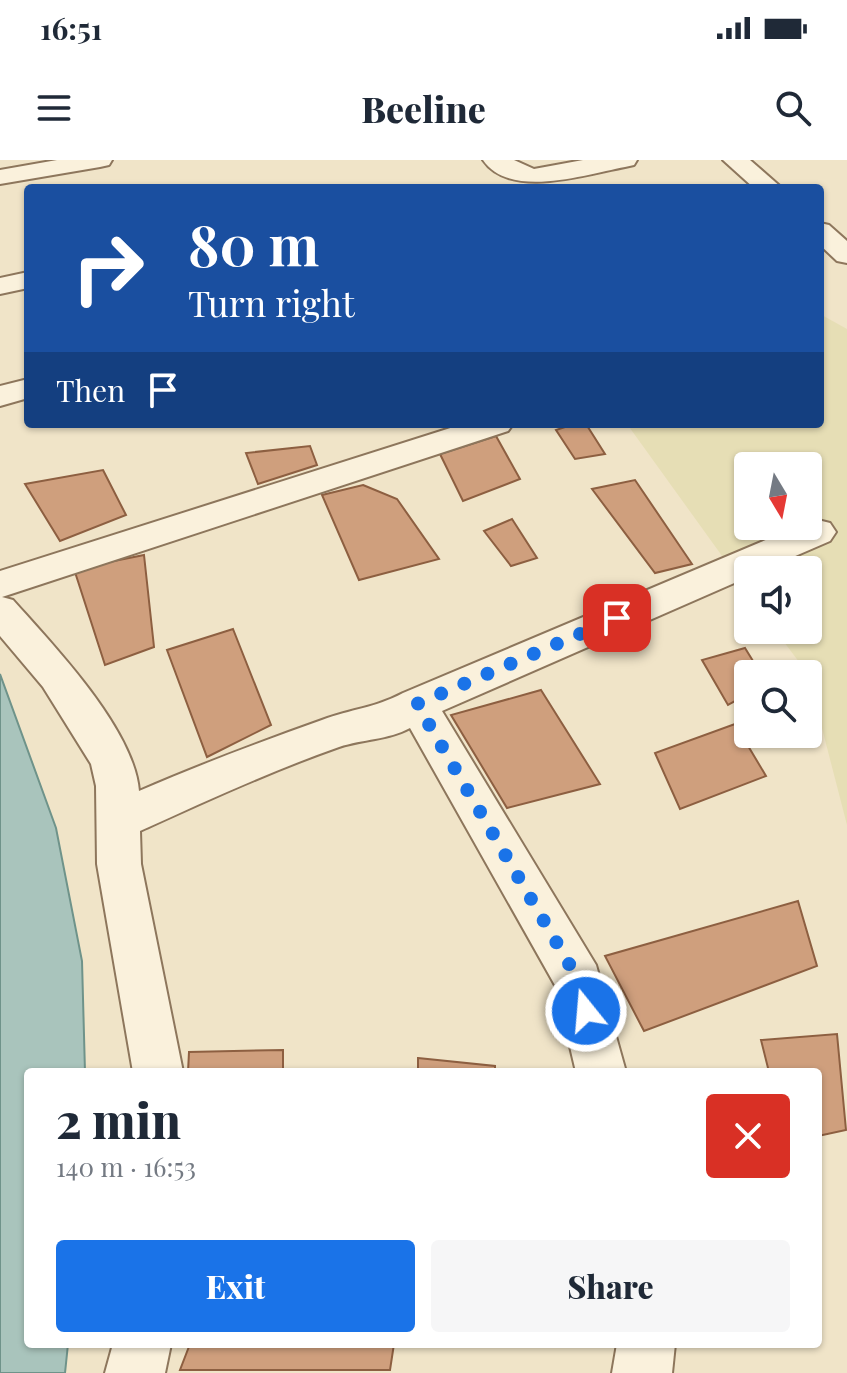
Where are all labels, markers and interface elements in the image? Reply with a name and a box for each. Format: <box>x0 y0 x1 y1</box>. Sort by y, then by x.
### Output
text: 16:51 <box>40 8 102 48</box>
text: Beeline <box>361 84 486 132</box>
icon: menu <box>32 86 76 130</box>
icon: search <box>771 86 815 130</box>
text: 80 m <box>188 206 319 281</box>
icon: right <box>56 216 160 320</box>
text: Turn right <box>188 278 355 326</box>
icon: arrive <box>141 368 185 412</box>
text: Then <box>56 370 125 410</box>
north arrow <box>734 452 822 540</box>
map controls <box>734 452 822 748</box>
button: sound <box>734 556 822 644</box>
pin <box>583 584 651 652</box>
icon: arrive <box>595 596 639 640</box>
button: search <box>734 660 822 748</box>
position arrow <box>544 969 628 1053</box>
text: 2 min <box>56 1087 181 1151</box>
button: close <box>706 1094 790 1178</box>
text: 140 m · 16:53 <box>56 1149 196 1184</box>
button: Exit <box>56 1240 415 1332</box>
button: Share <box>431 1240 790 1332</box>

